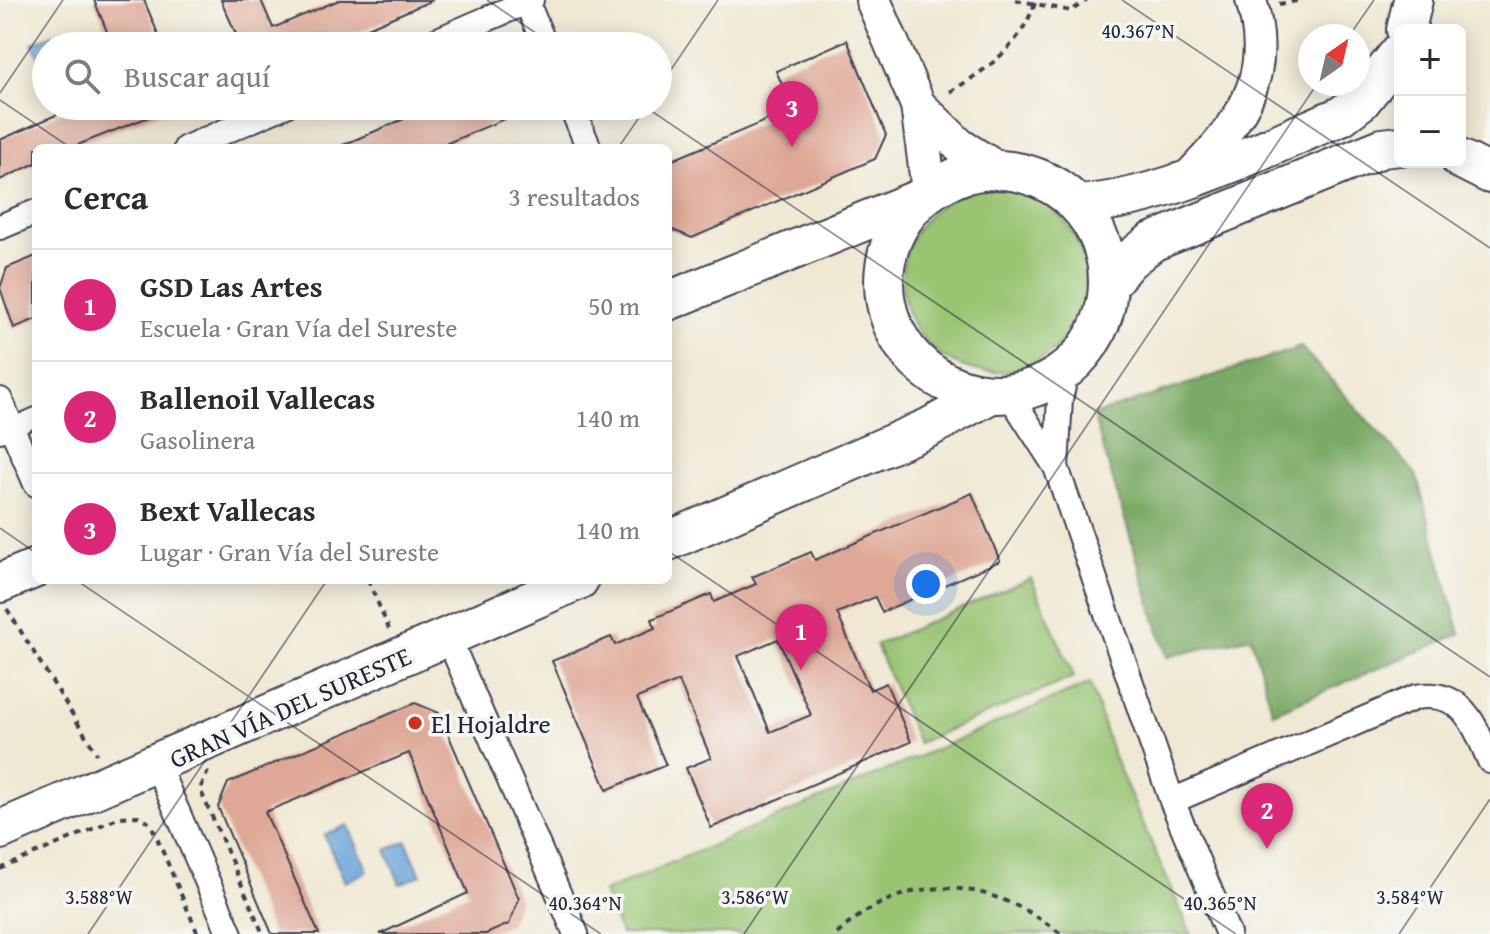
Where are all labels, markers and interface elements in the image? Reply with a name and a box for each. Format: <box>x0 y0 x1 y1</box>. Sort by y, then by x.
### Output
text: 40.367°N <box>1101 16 1175 45</box>
north arrow <box>1298 24 1370 96</box>
map controls <box>1394 24 1466 168</box>
button: + <box>1394 24 1466 96</box>
search box <box>32 32 672 120</box>
icon: search <box>60 54 104 98</box>
text: Buscar aquí <box>124 54 270 98</box>
pin: 3 <box>766 81 818 147</box>
button: − <box>1394 96 1466 168</box>
text: Cerca <box>64 172 148 221</box>
text: 3 resultados <box>509 177 640 216</box>
text: GSD Las Artes <box>140 264 323 308</box>
text: 1 <box>83 286 97 325</box>
text: 50 m <box>588 286 640 325</box>
text: Escuela · Gran Vía del Sureste <box>140 308 457 347</box>
text: Ballenoil Vallecas <box>140 376 375 420</box>
text: 2 <box>83 398 97 437</box>
text: 140 m <box>575 398 640 437</box>
text: Gasolinera <box>140 420 255 459</box>
text: Bext Vallecas <box>140 488 316 532</box>
text: 3 <box>83 510 97 549</box>
text: 140 m <box>575 510 640 549</box>
text: Lugar · Gran Vía del Sureste <box>140 532 439 571</box>
your location <box>906 564 946 604</box>
pin: 1 <box>775 604 827 670</box>
street label: GRAN VÍA DEL SURESTE <box>163 636 417 778</box>
place label: El Hojaldre <box>431 704 551 743</box>
marker: El Hojaldre <box>406 714 424 732</box>
pin: 2 <box>1241 783 1293 849</box>
text: 3.588°W <box>65 882 133 911</box>
text: 3.586°W <box>721 882 789 911</box>
text: 3.584°W <box>1376 882 1444 911</box>
text: 40.364°N <box>548 888 622 917</box>
text: 40.365°N <box>1183 888 1257 917</box>

